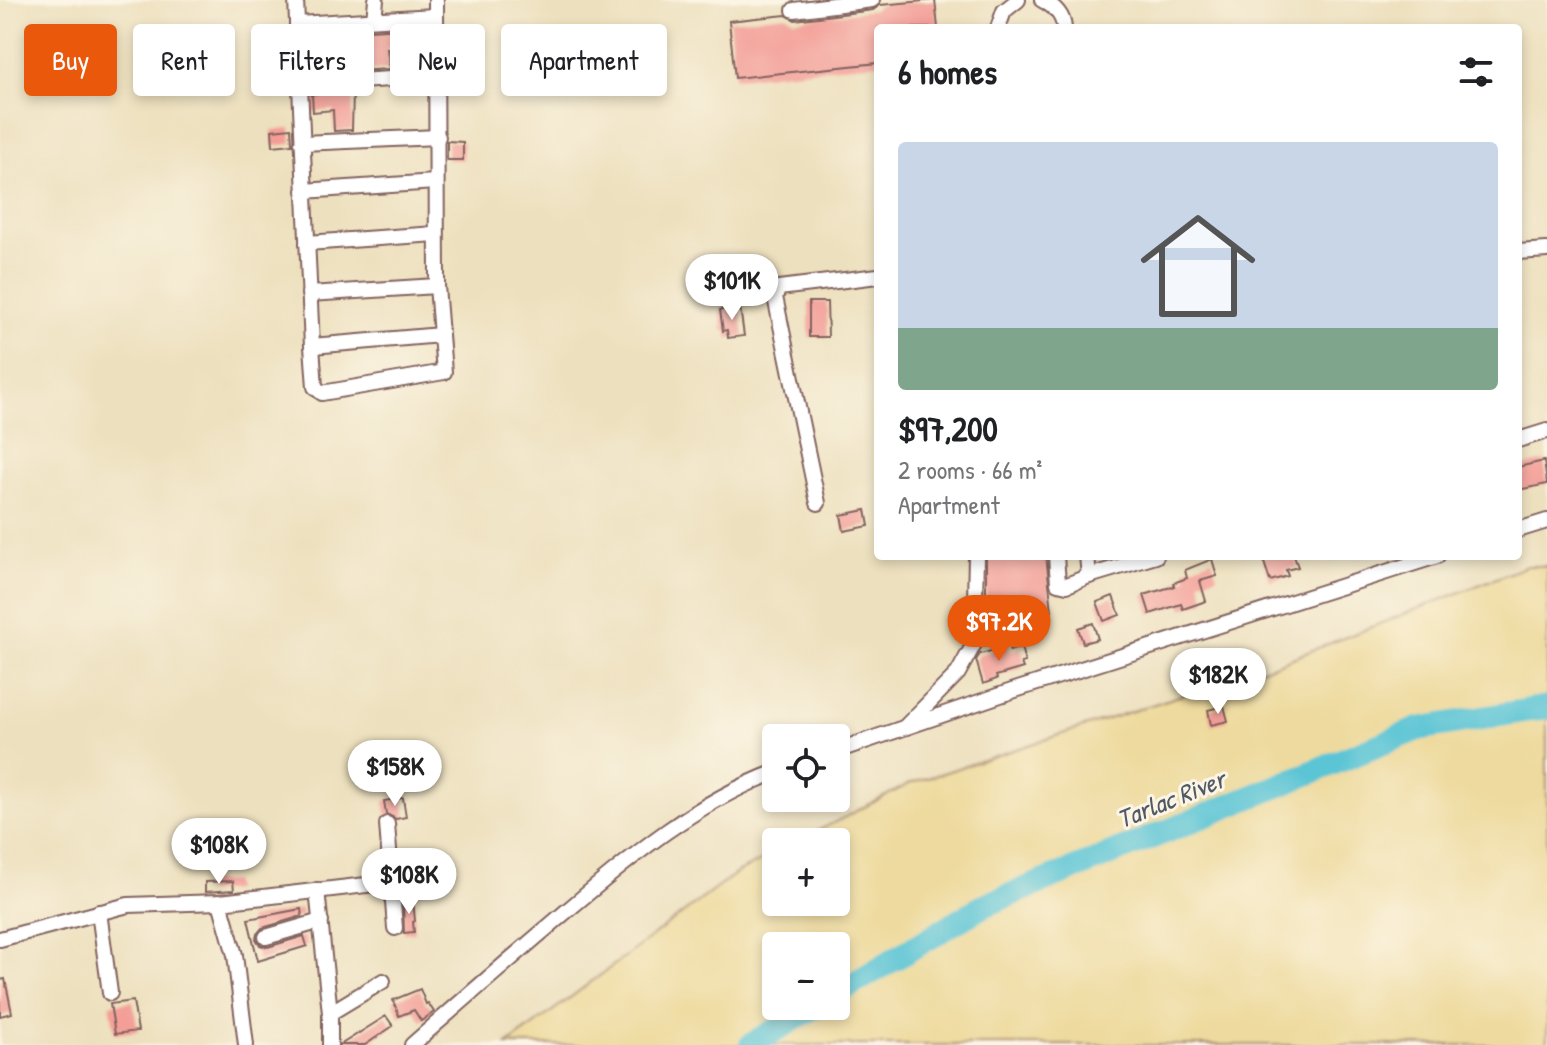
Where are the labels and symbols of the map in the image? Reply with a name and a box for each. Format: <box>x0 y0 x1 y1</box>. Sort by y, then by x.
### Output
pin: $101K <box>676 254 788 322</box>
pin: $97.2K <box>934 595 1064 663</box>
pin: $182K <box>1162 648 1274 716</box>
pin: $158K <box>339 740 451 808</box>
water label: Tarlac River <box>1111 760 1233 836</box>
pin: $108K <box>163 818 275 886</box>
pin: $108K <box>353 848 465 916</box>

